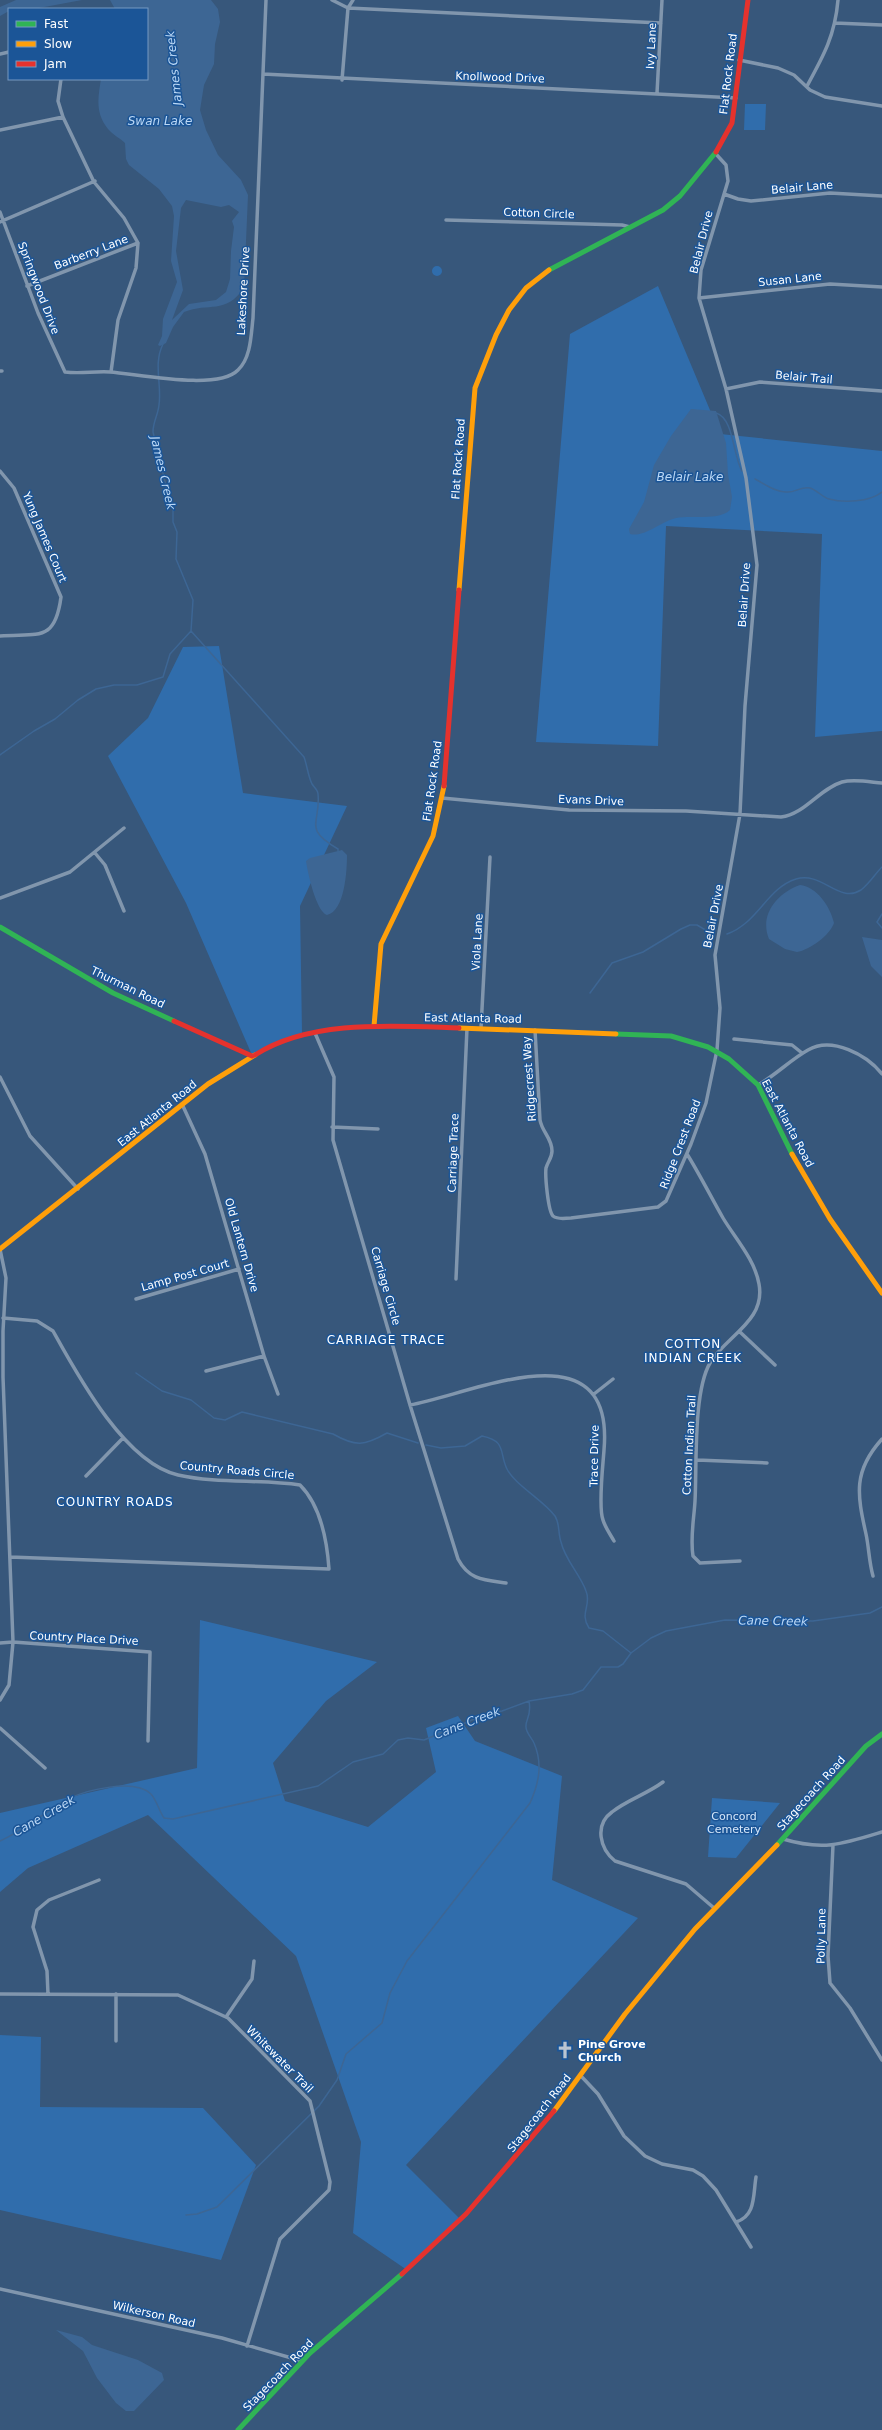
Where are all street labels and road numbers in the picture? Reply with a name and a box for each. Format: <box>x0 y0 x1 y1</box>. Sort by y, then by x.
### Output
street label: Ivy Lane <box>644 22 659 70</box>
street label: Flat Rock Road <box>717 33 740 115</box>
street label: Knollwood Drive <box>455 69 545 86</box>
street label: Belair Lane <box>771 178 834 197</box>
street label: Cotton Circle <box>503 206 575 221</box>
street label: Belair Drive <box>687 209 716 275</box>
street label: Barberry Lane <box>52 232 130 273</box>
street label: Springwood Drive <box>15 240 62 336</box>
street label: Lakeshore Drive <box>235 246 252 336</box>
street label: Susan Lane <box>758 270 823 289</box>
street label: Belair Trail <box>775 369 833 386</box>
street label: Flat Rock Road <box>449 418 468 500</box>
street label: Yung James Court <box>19 489 70 585</box>
street label: Belair Drive <box>736 562 753 628</box>
street label: Flat Rock Road <box>420 740 445 822</box>
street label: Evans Drive <box>558 793 624 808</box>
street label: Belair Drive <box>701 883 726 949</box>
street label: Viola Lane <box>470 913 485 971</box>
street label: Thurman Road <box>88 964 167 1011</box>
street label: East Atlanta Road <box>424 1011 522 1026</box>
street label: Ridgecrest Way <box>520 1035 539 1122</box>
street label: East Atlanta Road <box>759 1077 816 1169</box>
street label: East Atlanta Road <box>115 1078 199 1149</box>
street label: Ridge Crest Road <box>657 1098 704 1191</box>
street label: Carriage Trace <box>446 1113 461 1193</box>
street label: Old Lantern Drive <box>222 1197 261 1294</box>
street label: Carriage Circle <box>368 1245 403 1327</box>
street label: Lamp Post Court <box>140 1257 231 1294</box>
street label: Cotton Indian Trail <box>680 1395 699 1495</box>
street label: Trace Drive <box>587 1425 602 1488</box>
street label: Country Roads Circle <box>179 1459 295 1482</box>
street label: Country Place Drive <box>29 1629 139 1648</box>
street label: Stagecoach Road <box>775 1754 848 1833</box>
street label: Polly Lane <box>815 1908 828 1964</box>
street label: Whitewater Trail <box>243 2023 316 2096</box>
street label: Stagecoach Road <box>505 2072 574 2155</box>
street label: Wilkerson Road <box>111 2299 197 2330</box>
street label: Stagecoach Road <box>241 2337 316 2414</box>

